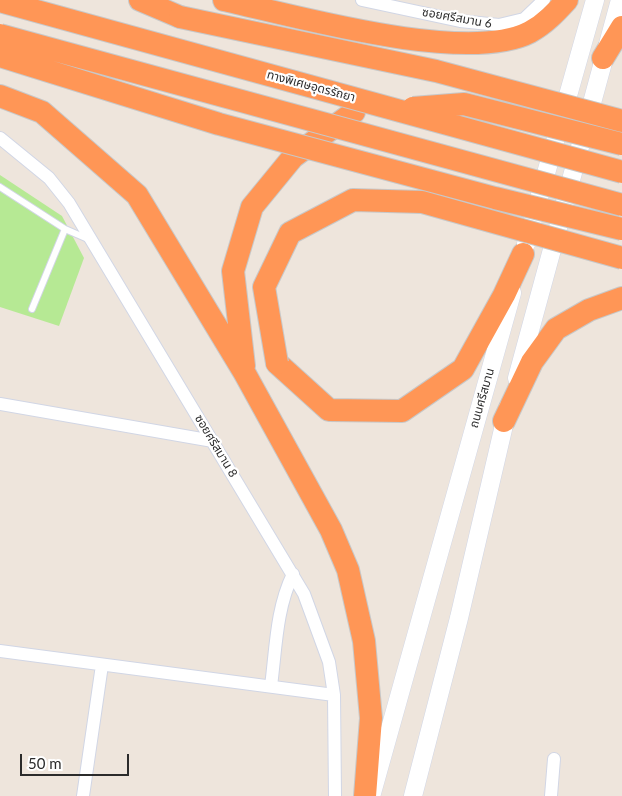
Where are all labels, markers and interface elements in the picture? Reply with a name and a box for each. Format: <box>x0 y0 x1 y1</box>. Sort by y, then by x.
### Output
street label: ซอยศรีสมาน 6 <box>421 5 493 31</box>
street label: ทางพิเศษอุดรรัถยา <box>265 67 357 105</box>
street label: ถนนศรีสมาน <box>467 366 497 430</box>
street label: ซอยศรีสมาน 8 <box>192 412 240 480</box>
scale bar <box>22 744 131 776</box>
text: 50 m <box>28 754 62 772</box>

